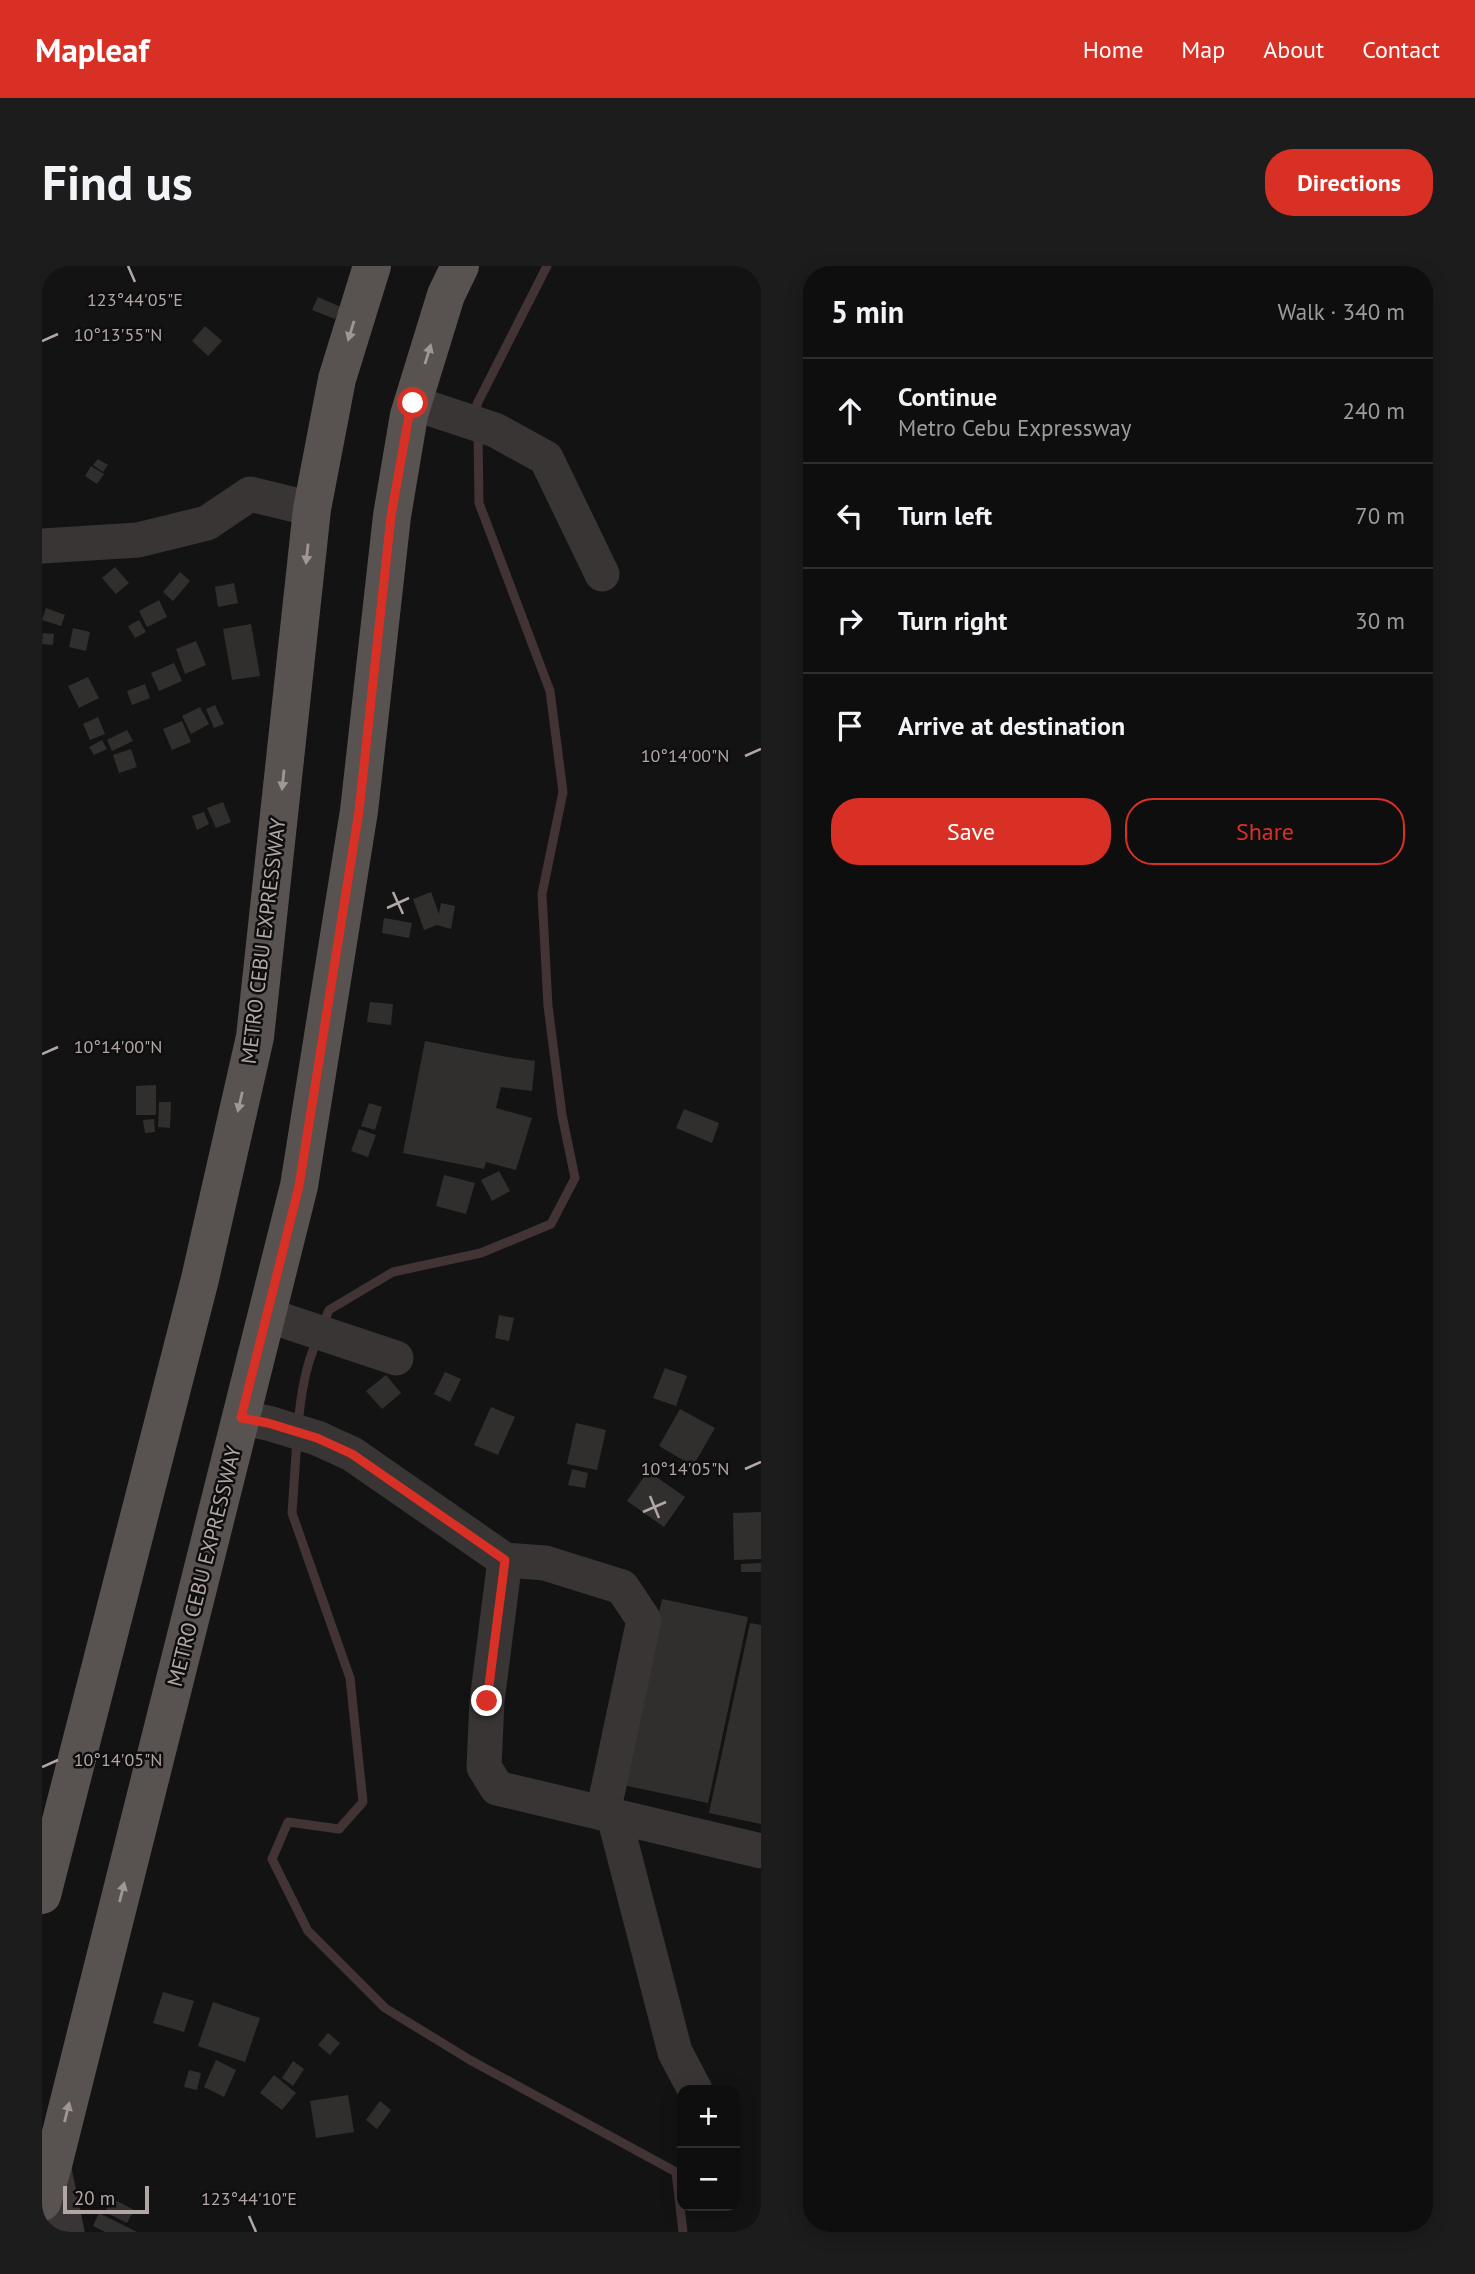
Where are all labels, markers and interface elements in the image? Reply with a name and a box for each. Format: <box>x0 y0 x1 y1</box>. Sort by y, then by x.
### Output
text: Mapleaf <box>35 28 149 71</box>
text: Home <box>1083 34 1143 65</box>
text: Map <box>1181 34 1225 65</box>
text: About <box>1263 34 1324 65</box>
text: Contact <box>1362 34 1440 65</box>
button: Directions <box>1265 149 1433 216</box>
text: Find us <box>42 150 193 214</box>
text: 123°44'05"E <box>87 288 183 311</box>
text: 5 min <box>831 292 904 331</box>
text: Walk · 340 m <box>1278 297 1405 326</box>
one-way arrow <box>346 321 356 342</box>
text: 10°13'55"N <box>74 323 162 346</box>
one-way arrow <box>423 343 433 364</box>
text: Continue <box>898 380 997 413</box>
route start <box>397 387 428 418</box>
icon: ahead <box>831 392 869 430</box>
text: 240 m <box>1343 396 1405 425</box>
text: Metro Cebu Expressway <box>898 413 1131 442</box>
icon: left <box>831 497 869 535</box>
text: Turn left <box>898 499 992 532</box>
text: 70 m <box>1355 501 1405 530</box>
one-way arrow <box>302 543 313 565</box>
icon: right <box>831 602 869 640</box>
text: Turn right <box>898 604 1007 637</box>
text: 30 m <box>1355 606 1405 635</box>
icon: arrive <box>831 707 869 745</box>
text: Arrive at destination <box>898 709 1125 742</box>
text: 10°14'00"N <box>641 744 729 767</box>
one-way arrow <box>277 769 288 791</box>
button: Save <box>831 798 1111 865</box>
button: Share <box>1125 798 1405 865</box>
street label: METRO CEBU EXPRESSWAY <box>235 816 292 1065</box>
text: 10°14'00"N <box>74 1035 162 1058</box>
one-way arrow <box>234 1091 245 1113</box>
street label: METRO CEBU EXPRESSWAY <box>161 1442 247 1689</box>
text: 10°14'05"N <box>641 1457 729 1480</box>
route end <box>471 1685 502 1716</box>
text: 10°14'05"N <box>74 1748 162 1771</box>
one-way arrow <box>117 1880 128 1902</box>
map controls <box>677 2085 740 2211</box>
button: + <box>677 2085 740 2148</box>
one-way arrow <box>62 2101 73 2123</box>
button: − <box>677 2148 740 2211</box>
scale bar <box>63 2183 149 2215</box>
text: 20 m <box>74 2186 115 2210</box>
text: 123°44'10"E <box>201 2187 297 2210</box>

